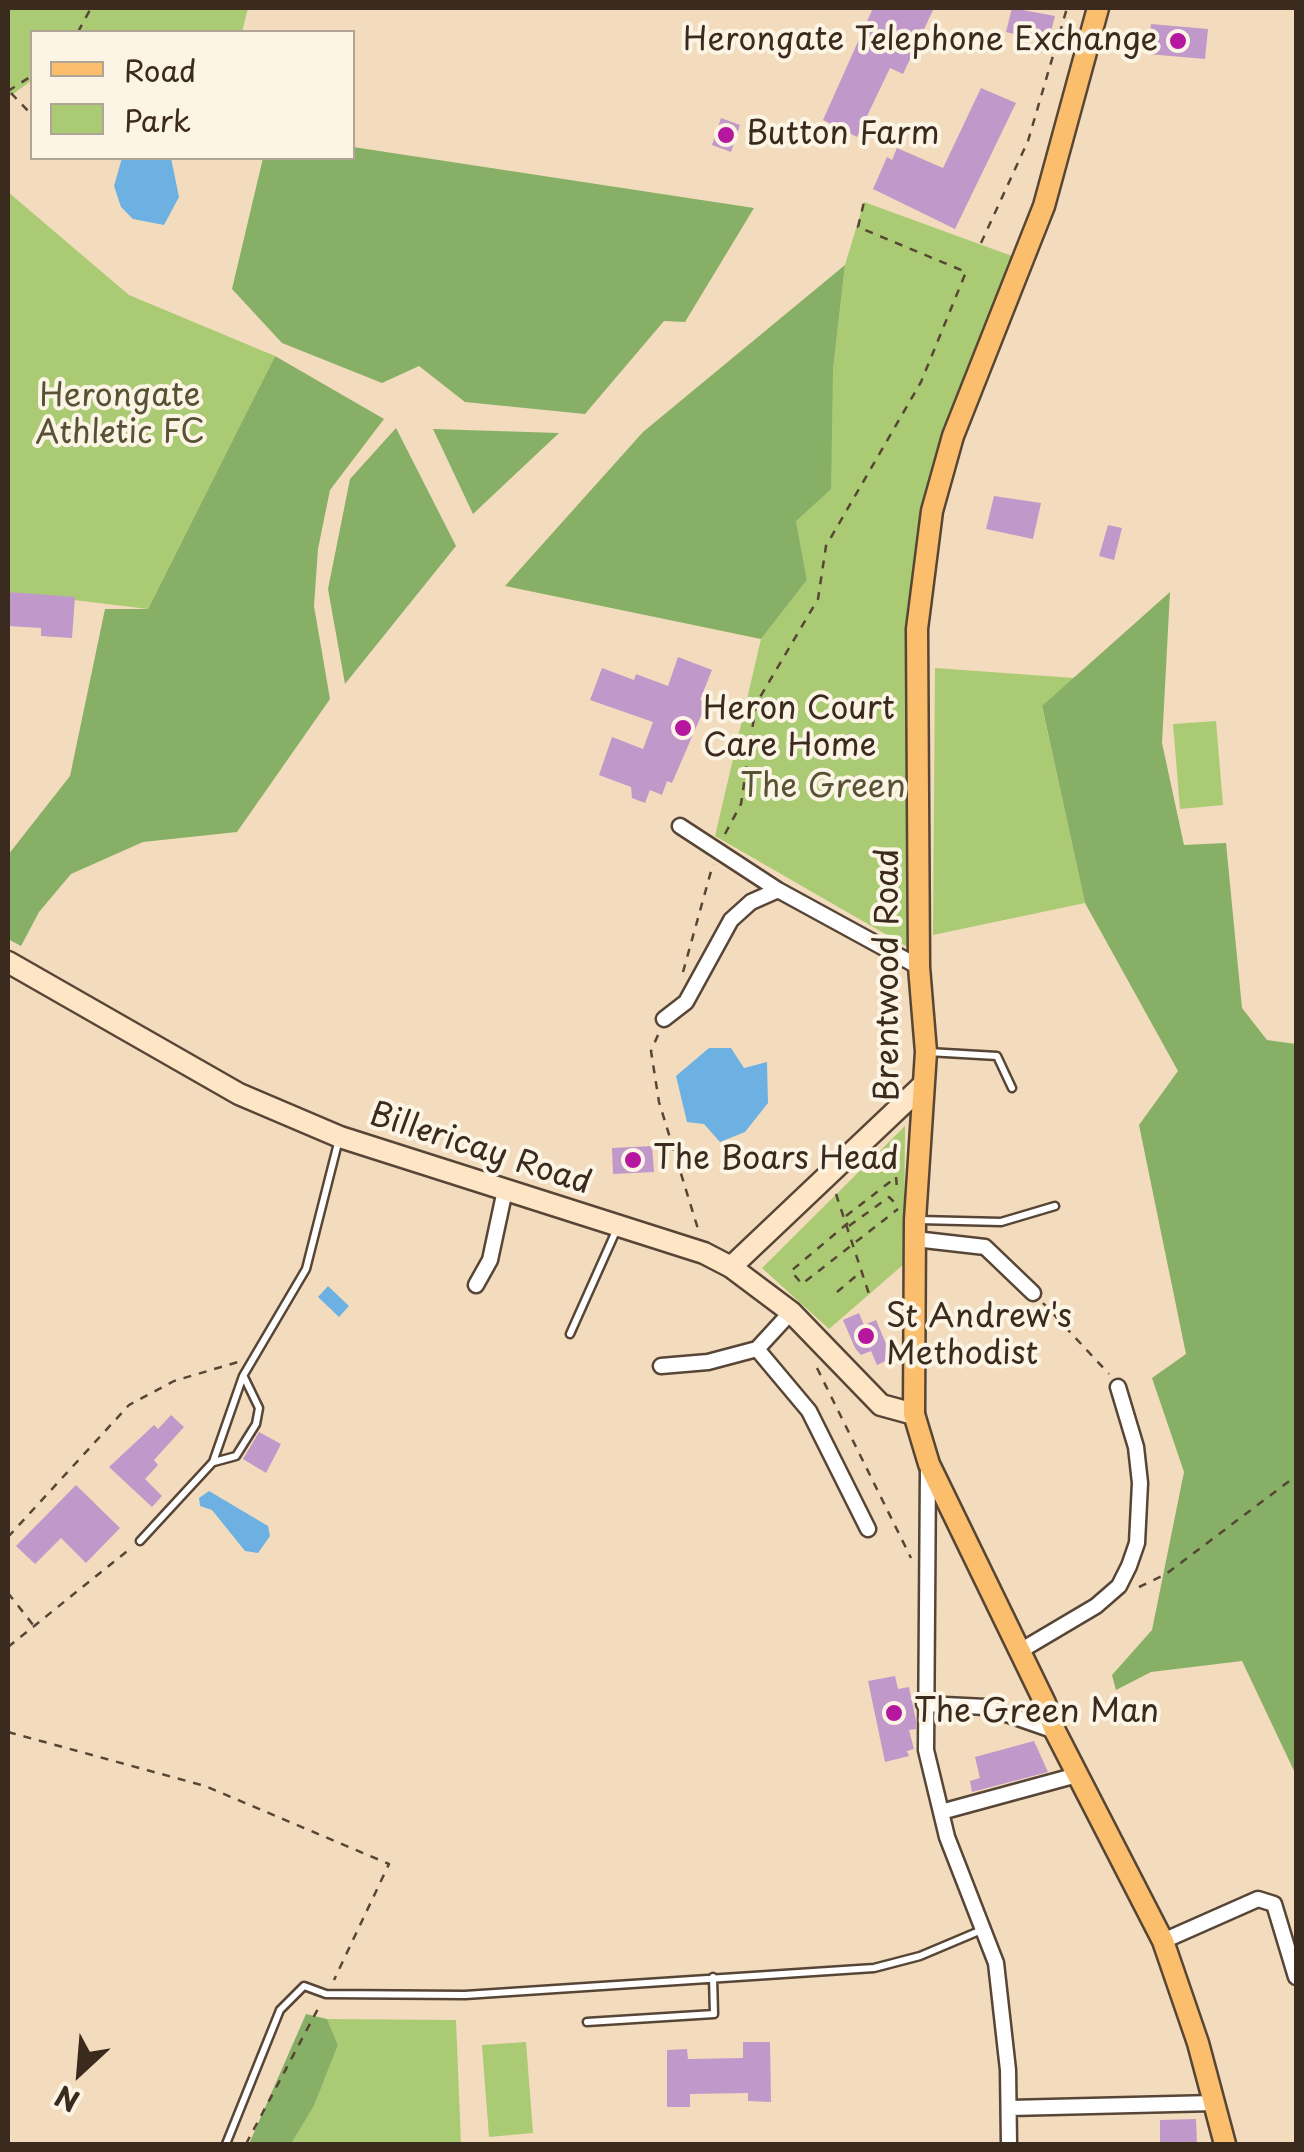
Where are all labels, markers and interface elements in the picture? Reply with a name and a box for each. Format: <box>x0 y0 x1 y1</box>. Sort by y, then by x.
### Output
place label: Herongate Telephone Exchange <box>683 22 1158 60</box>
legend <box>30 30 355 160</box>
marker: Herongate Telephone Exchange <box>1167 30 1189 52</box>
text: Road <box>124 47 197 92</box>
text: Park <box>124 97 191 142</box>
place label: Button Farm <box>746 116 940 154</box>
marker: Button Farm <box>715 124 737 146</box>
park label: Herongate Athletic FC <box>35 378 205 453</box>
place label: Heron Court Care Home <box>703 691 895 766</box>
marker: Heron Court Care Home <box>672 717 694 739</box>
park label: The Green <box>740 769 906 807</box>
street label: Brentwood Road <box>870 848 908 1102</box>
street label: Billericay Road <box>364 1096 596 1204</box>
place label: The Boars Head <box>653 1141 899 1179</box>
marker: The Boars Head <box>622 1149 644 1171</box>
place label: St Andrew's Methodist <box>886 1299 1072 1374</box>
marker: St Andrew's Methodist <box>855 1325 877 1347</box>
place label: The Green Man <box>914 1694 1159 1732</box>
marker: The Green Man <box>883 1702 905 1724</box>
north arrow <box>30 2022 130 2122</box>
text: N <box>47 2075 86 2124</box>

